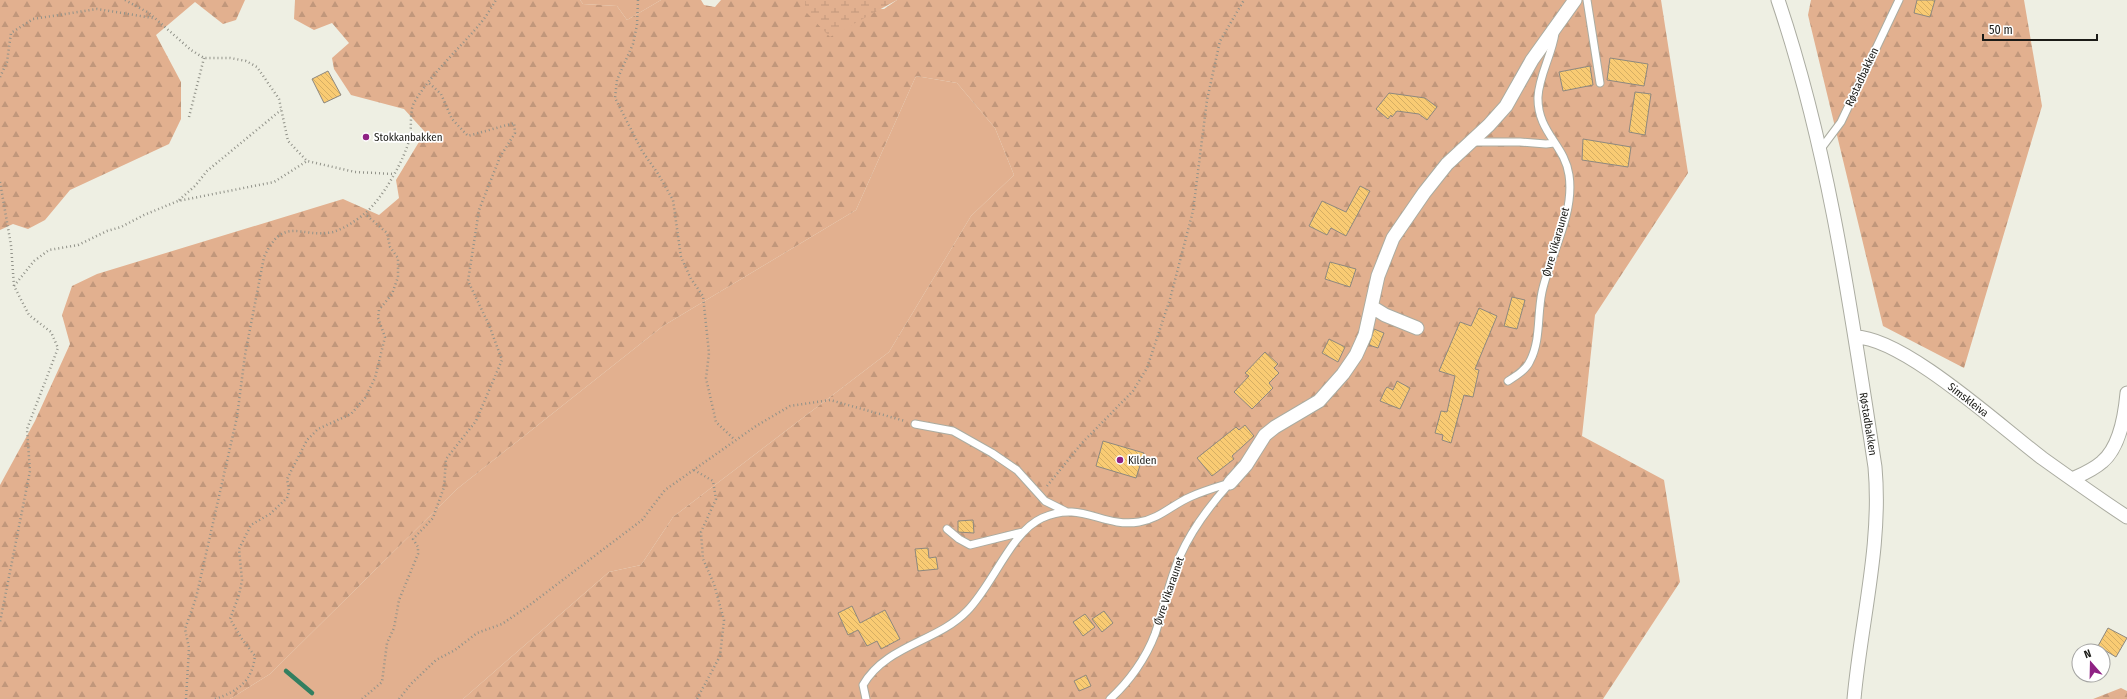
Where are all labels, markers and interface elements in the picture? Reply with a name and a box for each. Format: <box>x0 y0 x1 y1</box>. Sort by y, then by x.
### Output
scale bar <box>1983 16 2097 42</box>
text: 50 m <box>1989 23 2013 37</box>
street label: Røstadbakken <box>1843 45 1881 109</box>
place label: Stokkanbakken <box>374 131 442 144</box>
marker: Stokkanbakken <box>361 132 371 142</box>
street label: Øvre Vikaraunet <box>1540 205 1572 278</box>
street label: Simskleiva <box>1945 380 1991 420</box>
street label: Røstadbakken <box>1857 392 1879 456</box>
place label: Kilden <box>1128 454 1157 467</box>
marker: Kilden <box>1115 455 1125 465</box>
street label: Øvre Vikaraunet <box>1151 555 1187 627</box>
north arrow <box>2071 643 2111 683</box>
text: N <box>2082 647 2093 661</box>

